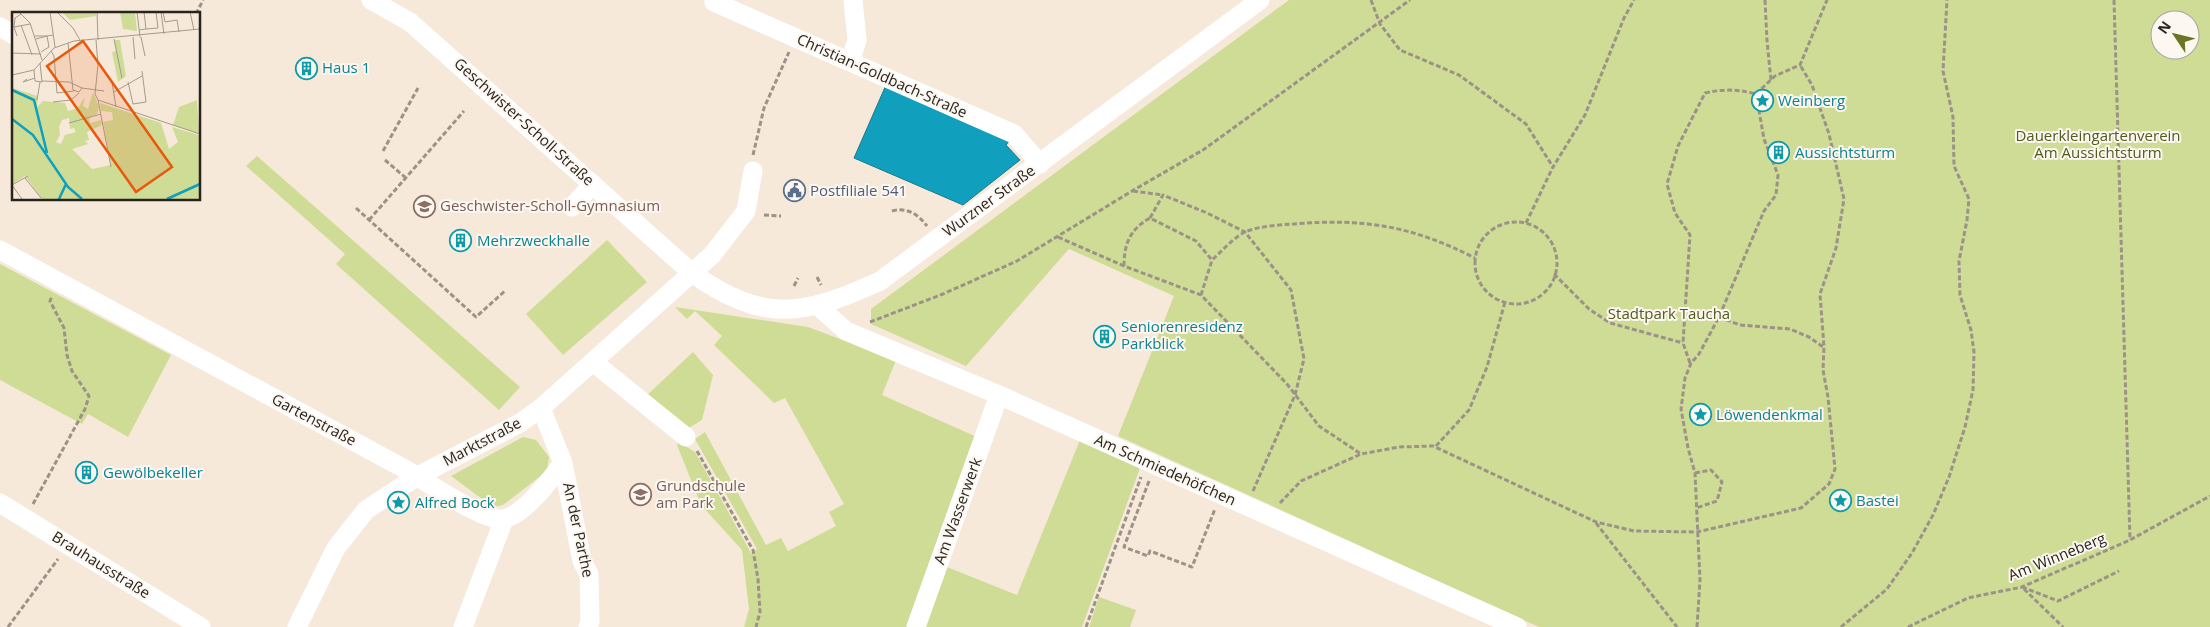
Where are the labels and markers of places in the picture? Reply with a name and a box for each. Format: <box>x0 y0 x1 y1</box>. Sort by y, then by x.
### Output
building icon: Haus 1 <box>294 56 318 80</box>
place label: Haus 1 <box>322 57 370 77</box>
place icon: Weinberg <box>1750 89 1774 113</box>
place label: Weinberg <box>1778 90 1845 110</box>
building icon: Aussichtsturm <box>1767 141 1791 165</box>
place label: Aussichtsturm <box>1795 142 1895 162</box>
public building icon: Postfiliale 541 <box>782 179 806 203</box>
place label: Postfiliale 541 <box>810 180 907 200</box>
school or university icon: Geschwister-Scholl-Gymnasium <box>412 194 436 218</box>
place label: Geschwister-Scholl-Gymnasium <box>440 195 660 215</box>
building icon: Mehrzweckhalle <box>449 229 473 253</box>
place label: Mehrzweckhalle <box>477 230 590 250</box>
place label: Seniorenresidenz Parkblick <box>1121 316 1243 353</box>
building icon: Seniorenresidenz Parkblick <box>1093 324 1117 348</box>
place icon: Löwendenkmal <box>1688 403 1712 427</box>
place label: Löwendenkmal <box>1716 404 1823 424</box>
building icon: Gewölbekeller <box>75 461 99 485</box>
place label: Gewölbekeller <box>103 462 203 482</box>
place label: Grundschule am Park <box>656 475 746 512</box>
school or university icon: Grundschule am Park <box>628 483 652 507</box>
place icon: Bastei <box>1828 489 1852 513</box>
place label: Bastei <box>1856 490 1899 510</box>
place icon: Alfred Bock <box>387 491 411 515</box>
place label: Alfred Bock <box>415 492 495 512</box>

